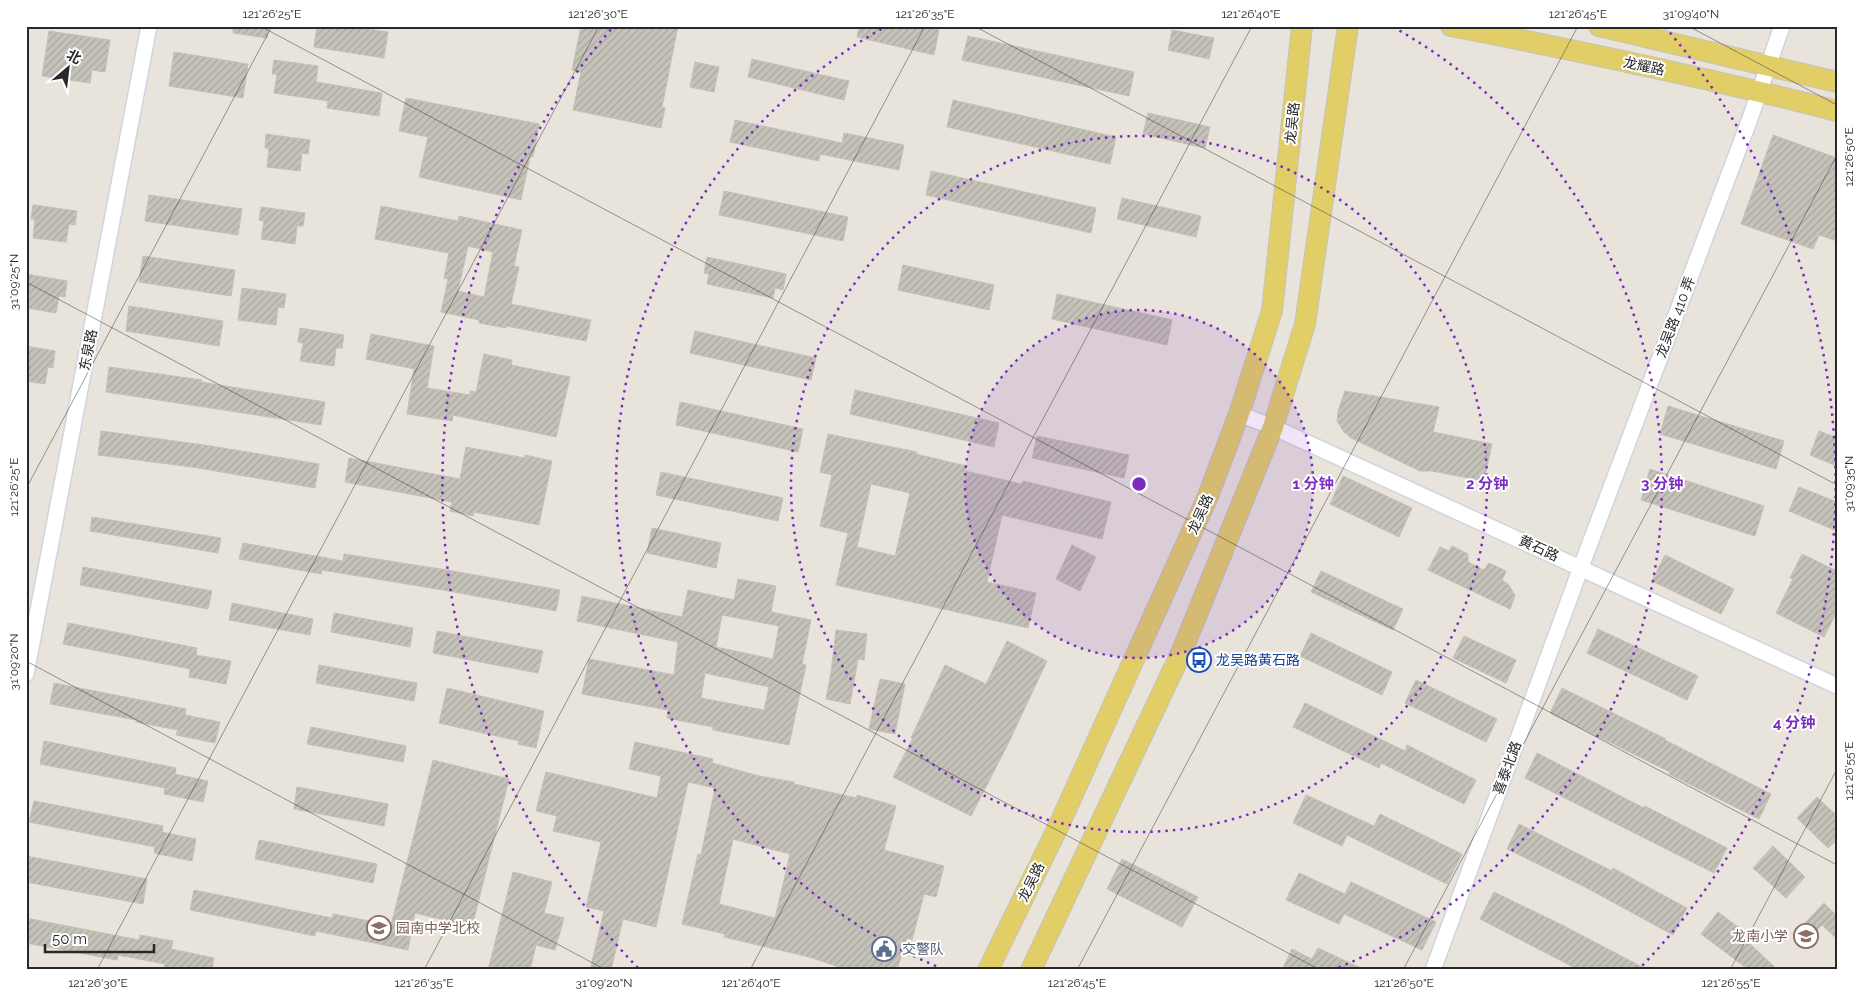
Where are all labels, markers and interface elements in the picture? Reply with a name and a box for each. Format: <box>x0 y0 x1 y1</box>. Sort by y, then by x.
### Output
text: 121°26'25"E <box>243 7 301 21</box>
text: 121°26'30"E <box>568 7 628 21</box>
text: 121°26'35"E <box>896 7 954 21</box>
text: 121°26'40"E <box>1221 7 1281 21</box>
text: 121°26'45"E <box>1549 7 1607 21</box>
text: 31°09'40"N <box>1663 7 1719 21</box>
north arrow <box>42 42 92 92</box>
text: 北 <box>64 46 84 67</box>
street label: 龙耀路 <box>1622 54 1666 78</box>
street label: 龙吴路 <box>1282 101 1302 145</box>
text: 121°26'50"E <box>1842 127 1856 187</box>
text: 31°09'25"N <box>7 254 21 310</box>
street label: 龙吴路 410 弄 <box>1652 274 1698 360</box>
street label: 东泉路 <box>76 328 100 372</box>
text: 31°09'35"N <box>1842 456 1856 512</box>
text: 121°26'25"E <box>7 458 21 516</box>
centre of rings <box>1130 475 1148 493</box>
text: 1 分钟 <box>1292 475 1334 493</box>
text: 2 分钟 <box>1466 475 1508 493</box>
text: 3 分钟 <box>1641 475 1683 493</box>
street label: 龙吴路 <box>1184 492 1216 536</box>
street label: 黄石路 <box>1517 532 1561 564</box>
text: 31°09'20"N <box>7 633 21 691</box>
bus stop icon: 龙吴路黄石路 <box>1186 647 1212 673</box>
place label: 龙吴路黄石路 <box>1216 652 1300 668</box>
text: 4 分钟 <box>1773 714 1815 732</box>
street label: 喜泰北路 <box>1490 739 1524 797</box>
text: 121°26'55"E <box>1842 742 1856 800</box>
street label: 龙吴路 <box>1015 860 1047 904</box>
school or university icon: 园南中学北校 <box>366 915 392 941</box>
place label: 园南中学北校 <box>396 920 480 936</box>
scale bar <box>45 921 154 953</box>
school or university icon: 龙南小学 <box>1793 923 1819 949</box>
place label: 龙南小学 <box>1732 928 1788 944</box>
text: 50 m <box>52 930 87 948</box>
public building icon: 交警队 <box>871 936 897 962</box>
place label: 交警队 <box>902 941 944 957</box>
text: 121°26'30"E <box>68 976 128 990</box>
text: 121°26'35"E <box>395 976 453 990</box>
text: 31°09'20"N <box>575 976 633 990</box>
text: 121°26'40"E <box>721 976 781 990</box>
text: 121°26'45"E <box>1048 976 1106 990</box>
text: 121°26'50"E <box>1374 976 1434 990</box>
text: 121°26'55"E <box>1702 976 1760 990</box>

